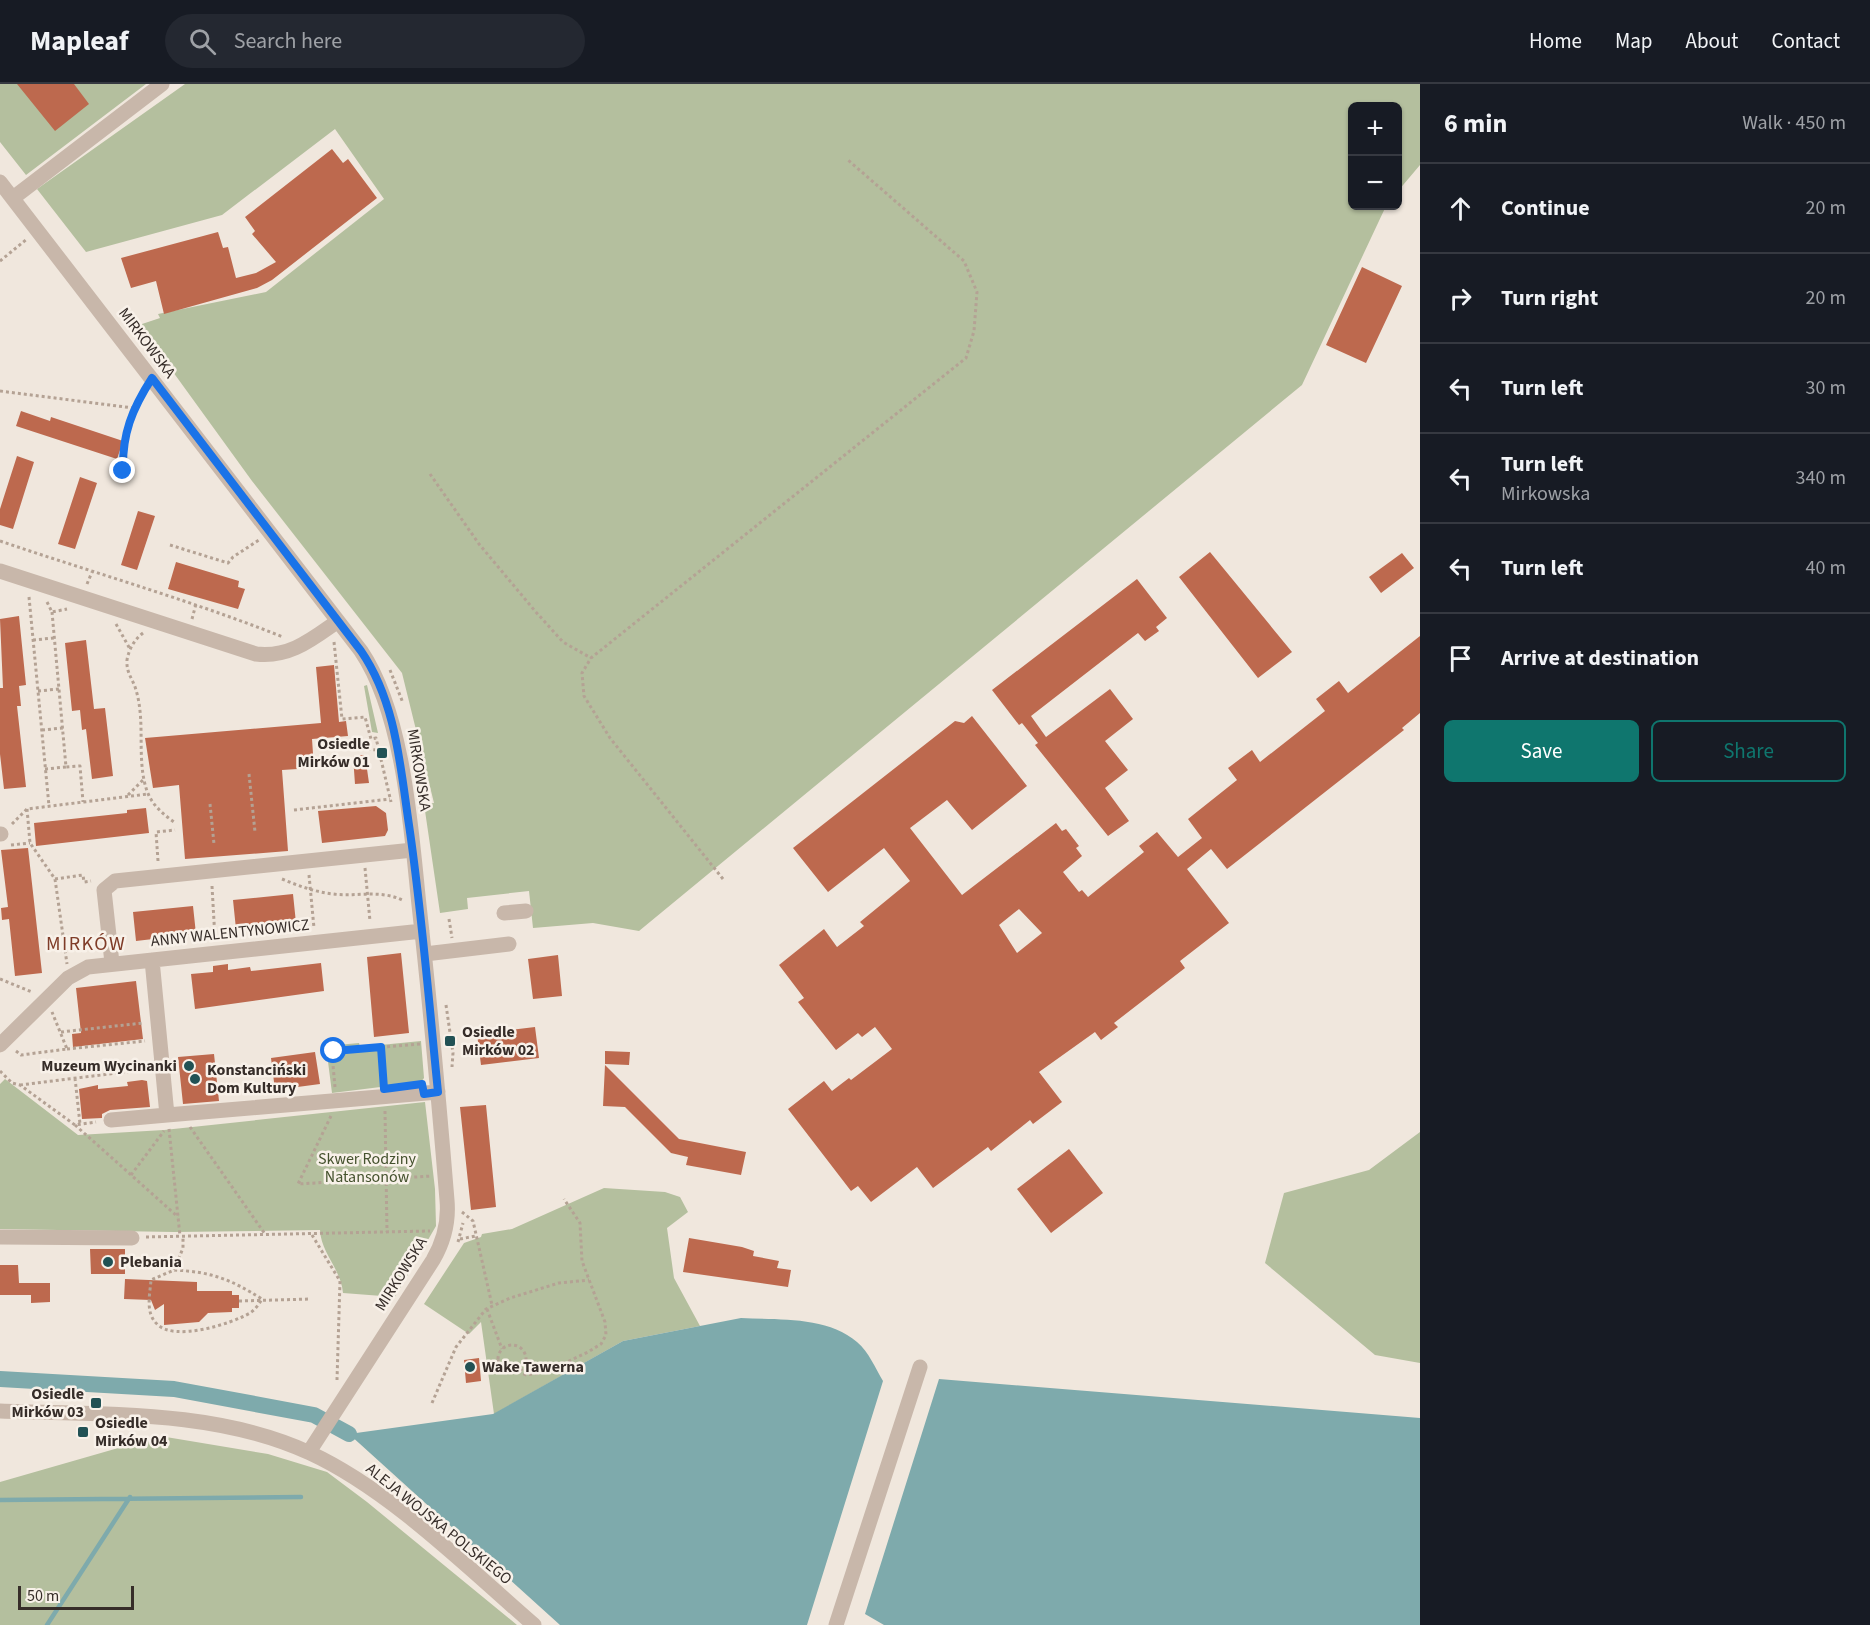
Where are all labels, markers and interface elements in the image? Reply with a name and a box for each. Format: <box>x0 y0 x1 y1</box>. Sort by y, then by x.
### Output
search box <box>165 14 585 68</box>
text: Mapleaf <box>30 21 129 61</box>
icon: search <box>186 25 219 58</box>
text: Search here <box>234 25 342 57</box>
text: Home <box>1529 26 1582 56</box>
text: Map <box>1615 26 1653 56</box>
text: About <box>1686 26 1738 56</box>
text: Contact <box>1771 26 1840 56</box>
map controls <box>1348 102 1402 210</box>
button: + <box>1348 102 1402 156</box>
text: 6 min <box>1444 105 1507 142</box>
text: Walk · 450 m <box>1742 109 1846 137</box>
button: − <box>1348 156 1402 210</box>
icon: ahead <box>1444 192 1477 225</box>
text: Continue <box>1501 192 1590 224</box>
text: 20 m <box>1806 194 1846 222</box>
icon: right <box>1444 282 1477 315</box>
text: Turn right <box>1501 282 1598 314</box>
text: 20 m <box>1806 284 1846 312</box>
street label: MIRKOWSKA <box>113 303 181 383</box>
icon: left <box>1444 372 1477 405</box>
text: Turn left <box>1501 372 1583 404</box>
text: 30 m <box>1806 374 1846 402</box>
text: Turn left <box>1501 448 1583 480</box>
route end <box>109 457 135 483</box>
icon: left <box>1444 462 1477 495</box>
text: 340 m <box>1796 464 1846 492</box>
text: Mirkowska <box>1501 480 1590 508</box>
icon: left <box>1444 552 1477 585</box>
text: Turn left <box>1501 552 1583 584</box>
text: 40 m <box>1806 554 1846 582</box>
icon: arrive <box>1444 642 1477 675</box>
text: Arrive at destination <box>1501 642 1699 674</box>
button: Save <box>1444 720 1639 782</box>
button: Share <box>1651 720 1846 782</box>
street label: MIRKOWSKA <box>402 727 436 813</box>
place label: Osiedle Mirków 01 <box>297 733 370 773</box>
marker: Osiedle Mirków 01 <box>375 746 389 760</box>
street label: ANNY WALENTYNOWICZ <box>150 914 310 952</box>
district label: MIRKÓW <box>46 930 126 958</box>
place label: Osiedle Mirków 02 <box>462 1021 535 1061</box>
marker: Osiedle Mirków 02 <box>443 1034 457 1048</box>
route start <box>320 1037 346 1063</box>
place label: Muzeum Wycinanki <box>41 1055 177 1077</box>
marker: Muzeum Wycinanki <box>182 1059 196 1073</box>
place label: Konstanciński Dom Kultury <box>207 1059 306 1099</box>
marker: Konstanciński Dom Kultury <box>188 1072 202 1086</box>
park label: Skwer Rodziny Natansonów <box>318 1148 417 1188</box>
street label: MIRKOWSKA <box>370 1233 433 1315</box>
place label: Plebania <box>120 1251 182 1273</box>
marker: Plebania <box>101 1255 115 1269</box>
place label: Wake Tawerna <box>482 1356 584 1378</box>
marker: Wake Tawerna <box>463 1360 477 1374</box>
place label: Osiedle Mirków 03 <box>11 1383 84 1423</box>
marker: Osiedle Mirków 03 <box>89 1396 103 1410</box>
place label: Osiedle Mirków 04 <box>95 1412 168 1452</box>
marker: Osiedle Mirków 04 <box>76 1425 90 1439</box>
street label: ALEJA WOJSKA POLSKIEGO <box>361 1458 517 1590</box>
scale bar <box>18 1583 134 1610</box>
text: 50 m <box>27 1585 59 1607</box>

